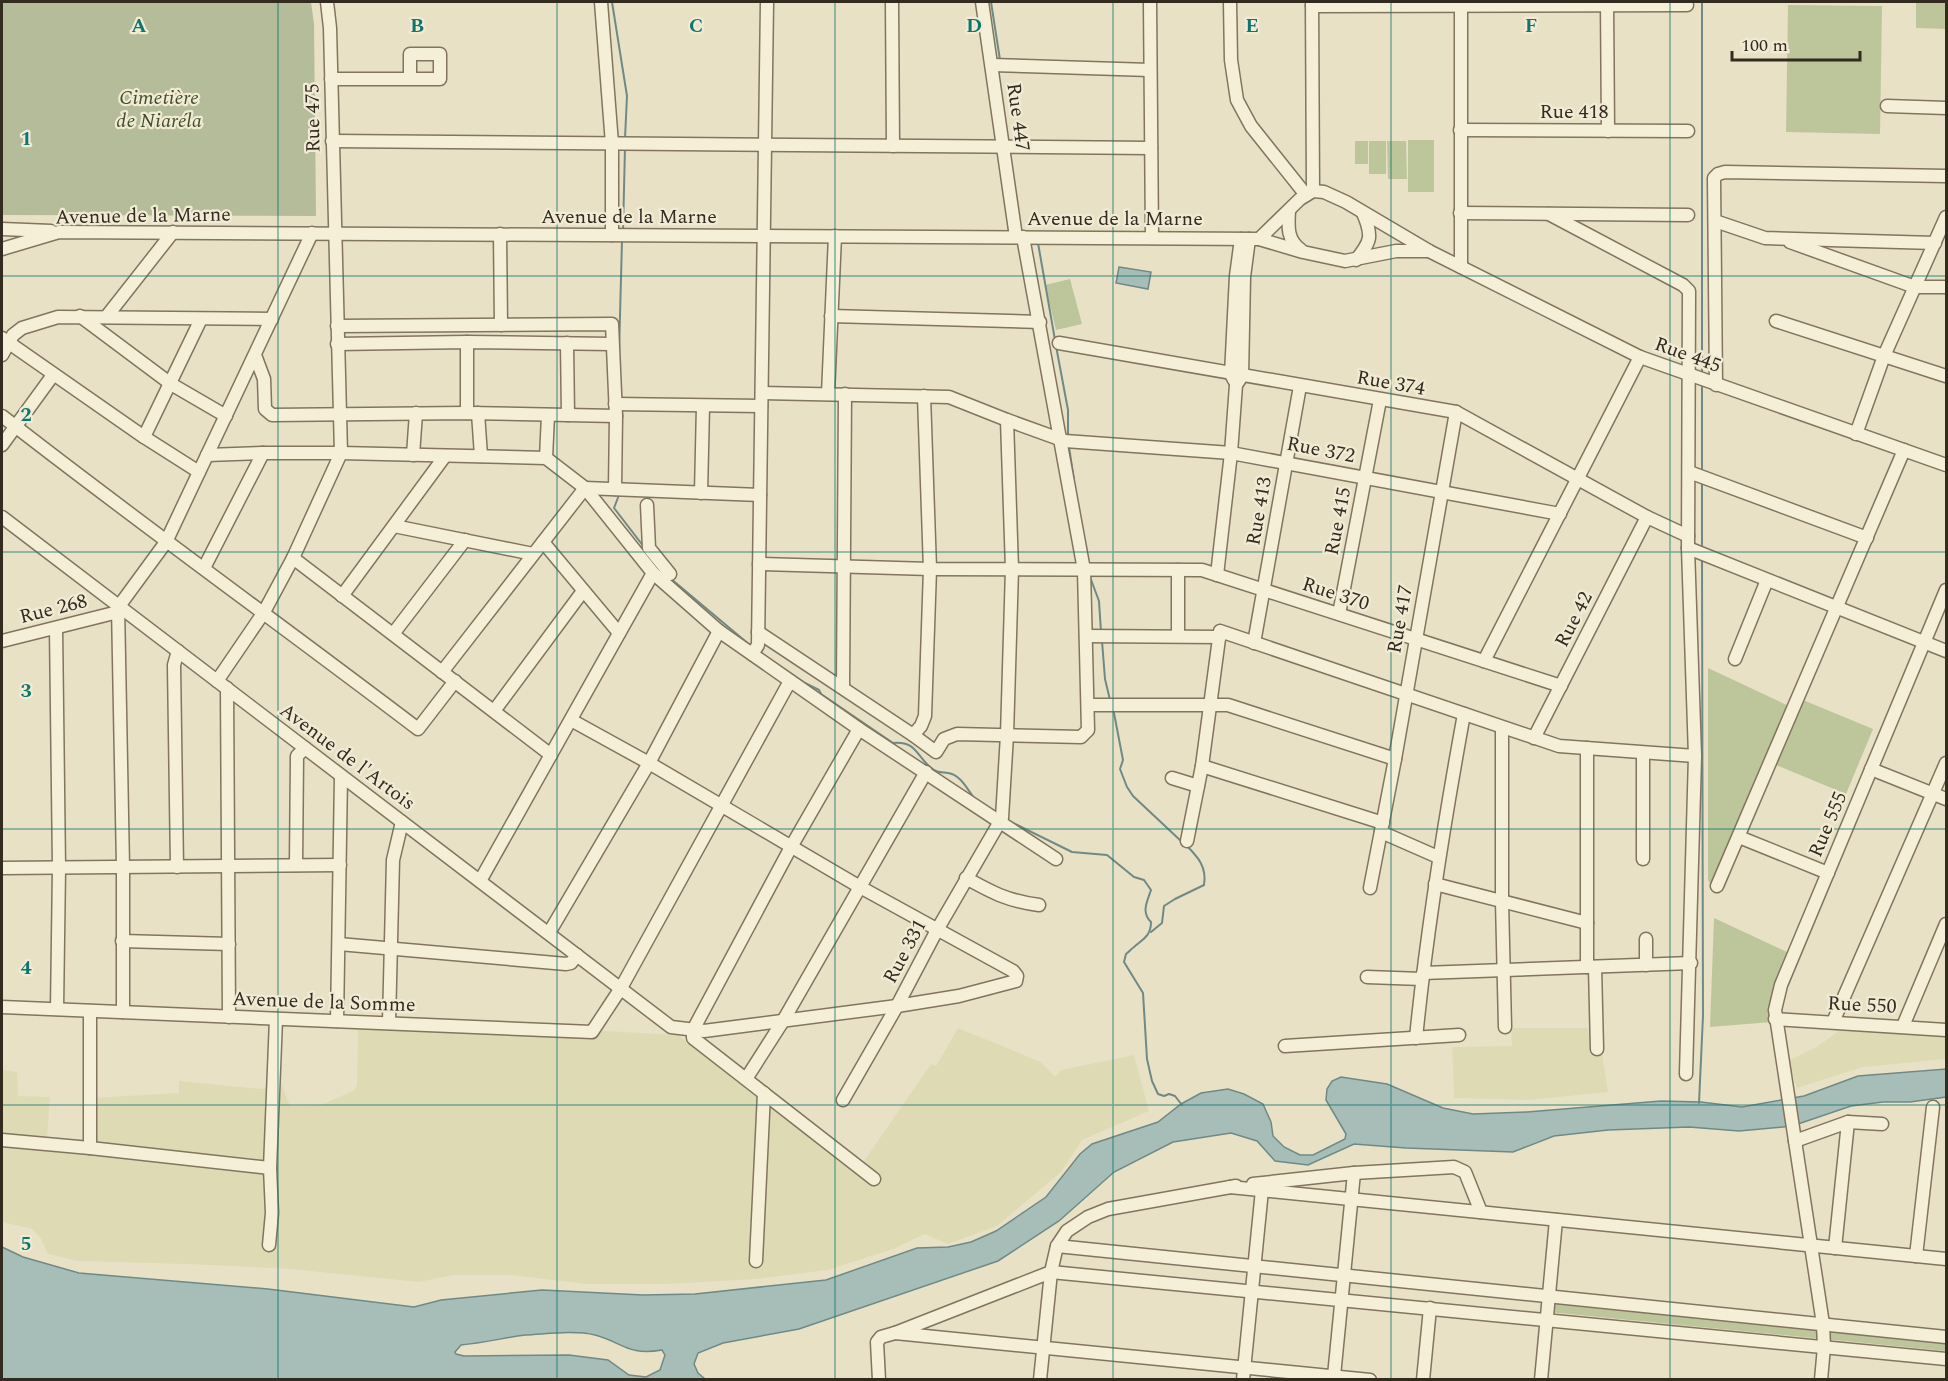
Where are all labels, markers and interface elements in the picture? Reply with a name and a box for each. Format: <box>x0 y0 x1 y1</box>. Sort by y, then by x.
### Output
text: A <box>131 11 147 41</box>
text: B <box>410 11 424 41</box>
text: C <box>689 11 703 41</box>
text: D <box>966 11 982 41</box>
text: E <box>1245 11 1259 41</box>
text: F <box>1525 11 1537 41</box>
scale bar <box>1732 24 1860 62</box>
text: 100 m <box>1741 32 1788 59</box>
street label: Rue 447 <box>998 81 1038 153</box>
park label: Cimetière de Niaréla <box>116 83 202 136</box>
street label: Rue 475 <box>297 83 329 153</box>
street label: Rue 418 <box>1539 97 1609 127</box>
text: 1 <box>20 124 32 154</box>
street label: Avenue de la Marne <box>55 199 231 233</box>
street label: Avenue de la Marne <box>541 202 717 232</box>
street label: Avenue de la Marne <box>1027 204 1203 234</box>
street label: Rue 445 <box>1650 329 1725 381</box>
street label: Rue 374 <box>1354 362 1427 404</box>
text: 2 <box>20 400 32 430</box>
street label: Rue 372 <box>1284 429 1358 471</box>
street label: Rue 413 <box>1238 475 1280 548</box>
street label: Rue 415 <box>1317 484 1359 558</box>
street label: Rue 370 <box>1298 569 1373 619</box>
street label: Rue 417 <box>1379 583 1421 656</box>
street label: Rue 268 <box>16 586 90 632</box>
street label: Rue 42 <box>1547 586 1601 653</box>
text: 3 <box>20 676 32 706</box>
street label: Avenue de l'Artois <box>273 696 422 818</box>
street label: Rue 555 <box>1801 787 1855 862</box>
street label: Rue 331 <box>875 914 934 989</box>
text: 4 <box>20 953 32 983</box>
street label: Avenue de la Somme <box>232 984 416 1020</box>
street label: Rue 550 <box>1827 988 1897 1022</box>
text: 5 <box>20 1229 32 1259</box>

